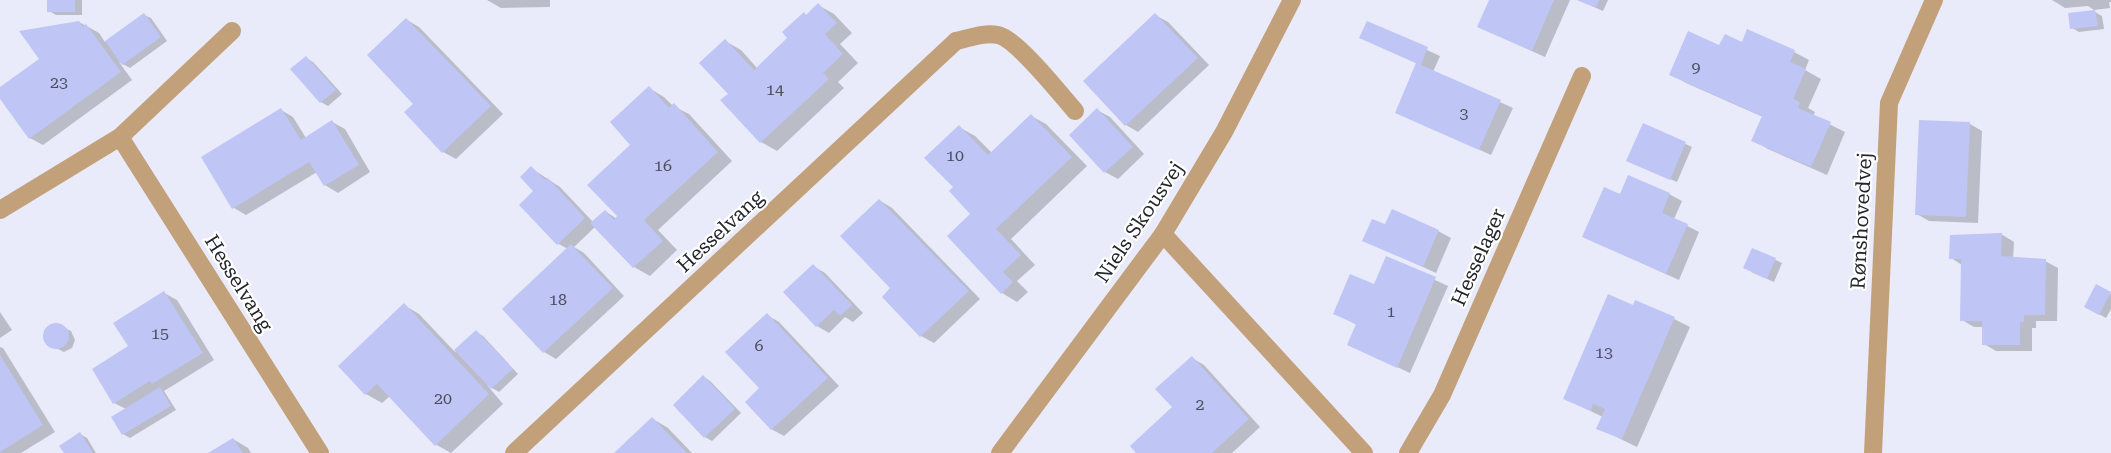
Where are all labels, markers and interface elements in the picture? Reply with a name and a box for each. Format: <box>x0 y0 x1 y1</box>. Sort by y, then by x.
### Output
house number: 9 <box>1692 58 1701 77</box>
house number: 23 <box>50 73 68 92</box>
house number: 14 <box>766 80 784 99</box>
house number: 3 <box>1460 104 1469 123</box>
house number: 10 <box>946 146 964 165</box>
street label: Rønshovedvej <box>1845 152 1877 290</box>
house number: 16 <box>654 156 672 175</box>
street label: Niels Skousvej <box>1090 157 1188 287</box>
street label: Hesselvang <box>672 184 769 277</box>
street label: Hesselager <box>1446 205 1510 309</box>
street label: Hesselvang <box>200 230 279 336</box>
house number: 18 <box>549 290 567 309</box>
house number: 1 <box>1387 302 1396 321</box>
house number: 15 <box>151 324 169 343</box>
house number: 6 <box>755 336 764 355</box>
house number: 13 <box>1595 343 1613 362</box>
house number: 20 <box>434 389 452 408</box>
house number: 2 <box>1196 395 1205 414</box>

